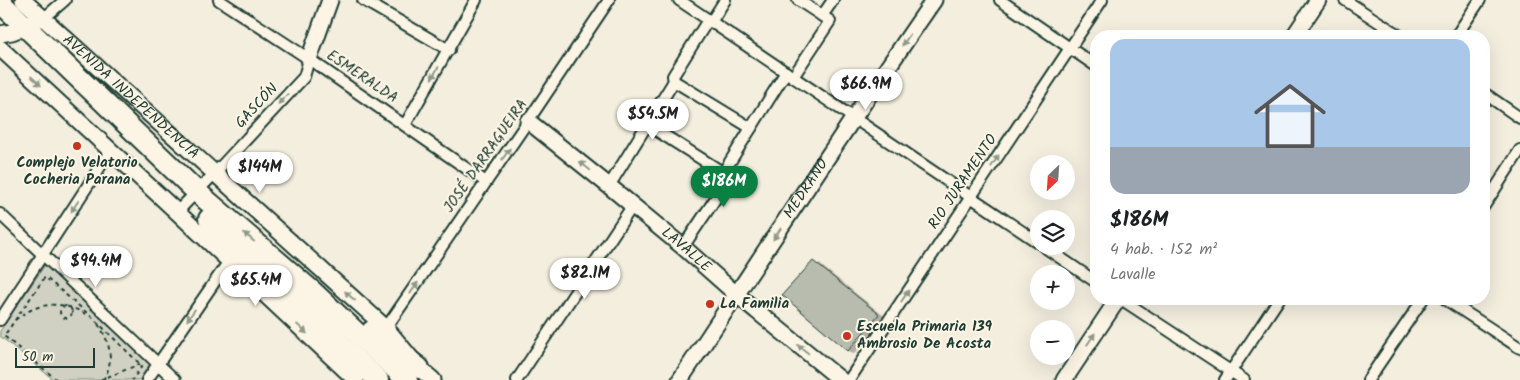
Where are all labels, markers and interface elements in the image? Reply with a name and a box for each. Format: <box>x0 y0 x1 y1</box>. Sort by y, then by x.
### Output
street label: AVENIDA INDEPENDENCIA <box>57 29 204 166</box>
one-way arrow <box>901 33 911 47</box>
street label: ESMERALDA <box>321 44 403 110</box>
one-way arrow <box>431 67 440 80</box>
pin: $66.9M <box>825 68 907 111</box>
icon: home <box>1245 71 1335 161</box>
text: $66.9M <box>841 72 891 97</box>
one-way arrow <box>29 75 41 87</box>
street label: GASCÓN <box>230 78 284 134</box>
one-way arrow <box>277 93 289 105</box>
street label: JOSÉ DARRAGUEIRA <box>438 94 534 218</box>
pin: $54.5M <box>612 98 694 141</box>
text: $54.5M <box>628 102 678 127</box>
street label: RIO JURAMENTO <box>922 129 1004 235</box>
marker: Complejo Velatorio Cocheria Parana <box>71 140 83 152</box>
one-way arrow <box>501 147 511 161</box>
place label: Complejo Velatorio Cocheria Parana <box>17 151 138 192</box>
pin: $144M <box>225 152 295 194</box>
street label: MEDRANO <box>777 154 835 224</box>
one-way arrow <box>990 154 1000 167</box>
text: $144M <box>238 155 282 180</box>
north arrow <box>1030 155 1075 200</box>
map controls <box>1030 155 1075 365</box>
one-way arrow <box>579 161 592 172</box>
pin: $186M <box>689 166 759 208</box>
text: $186M <box>702 169 746 194</box>
one-way arrow <box>70 199 80 213</box>
text: $186M <box>1110 204 1168 237</box>
button: layers <box>1030 210 1075 255</box>
street label: LAVALLE <box>656 221 717 279</box>
one-way arrow <box>772 227 782 240</box>
one-way arrow <box>242 231 255 242</box>
text: 4 hab. · 152 m² <box>1110 237 1217 262</box>
pin: $94.4M <box>55 246 137 288</box>
text: $94.4M <box>71 249 121 274</box>
pin: $82.1M <box>544 258 626 300</box>
text: $82.1M <box>561 261 609 286</box>
text: Lavalle <box>1110 262 1156 287</box>
pin: $65.4M <box>215 264 297 307</box>
button: + <box>1030 265 1075 310</box>
text: $65.4M <box>231 268 281 293</box>
one-way arrow <box>409 281 419 295</box>
one-way arrow <box>900 289 910 302</box>
one-way arrow <box>343 290 356 301</box>
place label: La Familia <box>720 292 789 316</box>
marker: La Familia <box>704 298 716 310</box>
one-way arrow <box>186 308 196 322</box>
place label: Escuela Primaria 139 Ambrosio De Acosta <box>857 315 993 356</box>
button: − <box>1030 320 1075 365</box>
one-way arrow <box>295 323 307 335</box>
marker: Escuela Primaria 139 Ambrosio De Acosta <box>841 330 853 342</box>
one-way arrow <box>1086 333 1096 346</box>
one-way arrow <box>797 343 810 354</box>
scale bar <box>15 345 95 368</box>
text: 50 m <box>22 346 53 368</box>

